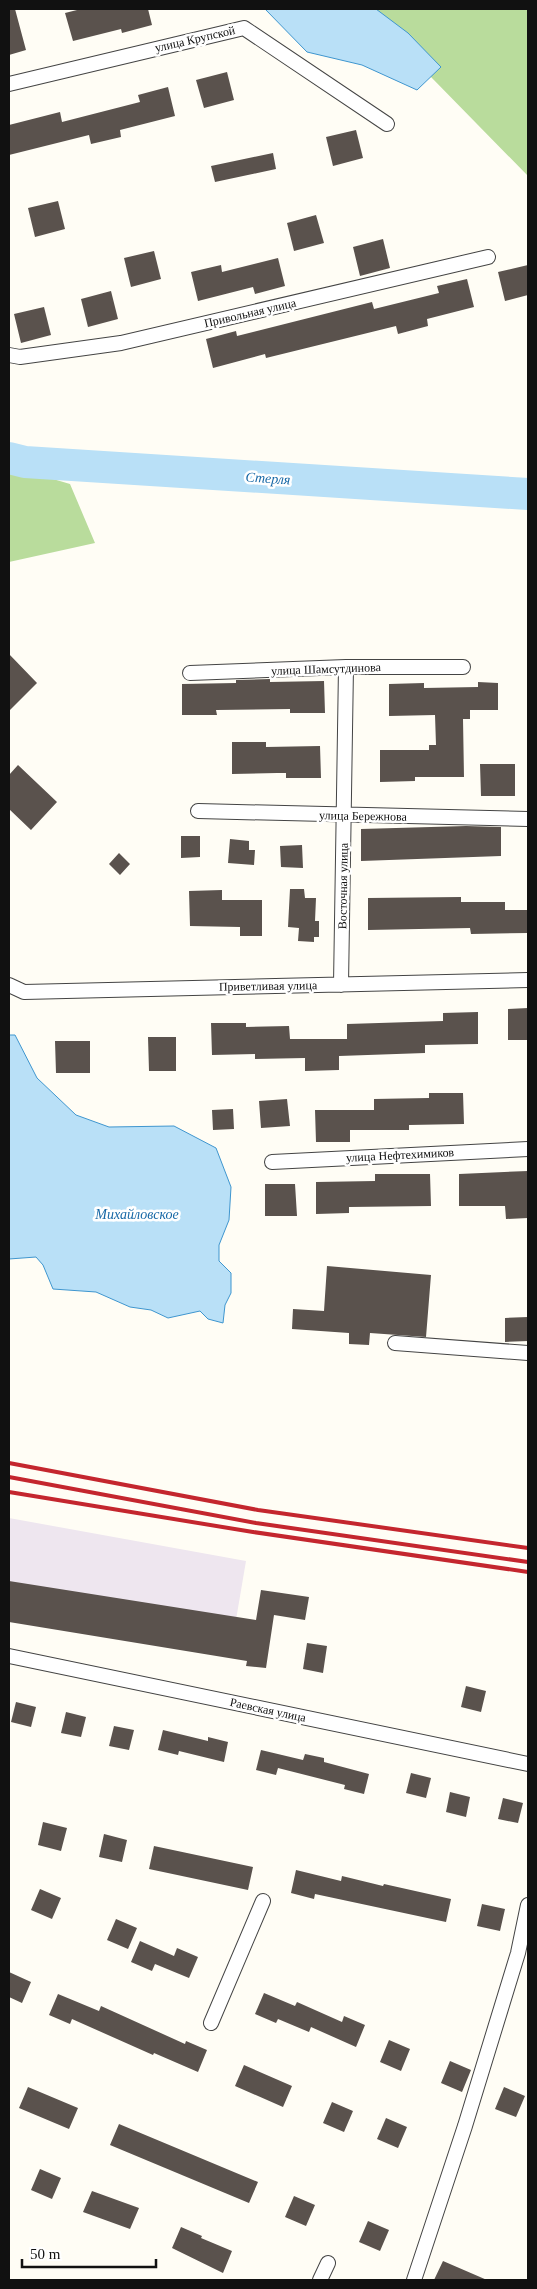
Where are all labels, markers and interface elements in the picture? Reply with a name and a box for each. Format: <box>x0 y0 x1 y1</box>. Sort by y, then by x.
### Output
street label: улица Крупской <box>154 23 237 55</box>
street label: Привольная улица <box>203 295 298 330</box>
water label: Стерля <box>245 469 291 488</box>
street label: улица Шамсутдинова <box>271 660 382 678</box>
street label: улица Бережнова <box>319 808 408 824</box>
street label: Восточная улица <box>335 842 351 929</box>
street label: Приветливая улица <box>219 978 318 994</box>
street label: улица Нефтехимиков <box>346 1145 455 1165</box>
water label: Михайловское <box>94 1207 179 1222</box>
street label: Раевская улица <box>229 1695 308 1725</box>
scale bar <box>22 2236 156 2268</box>
text: 50 m <box>30 2246 61 2262</box>

